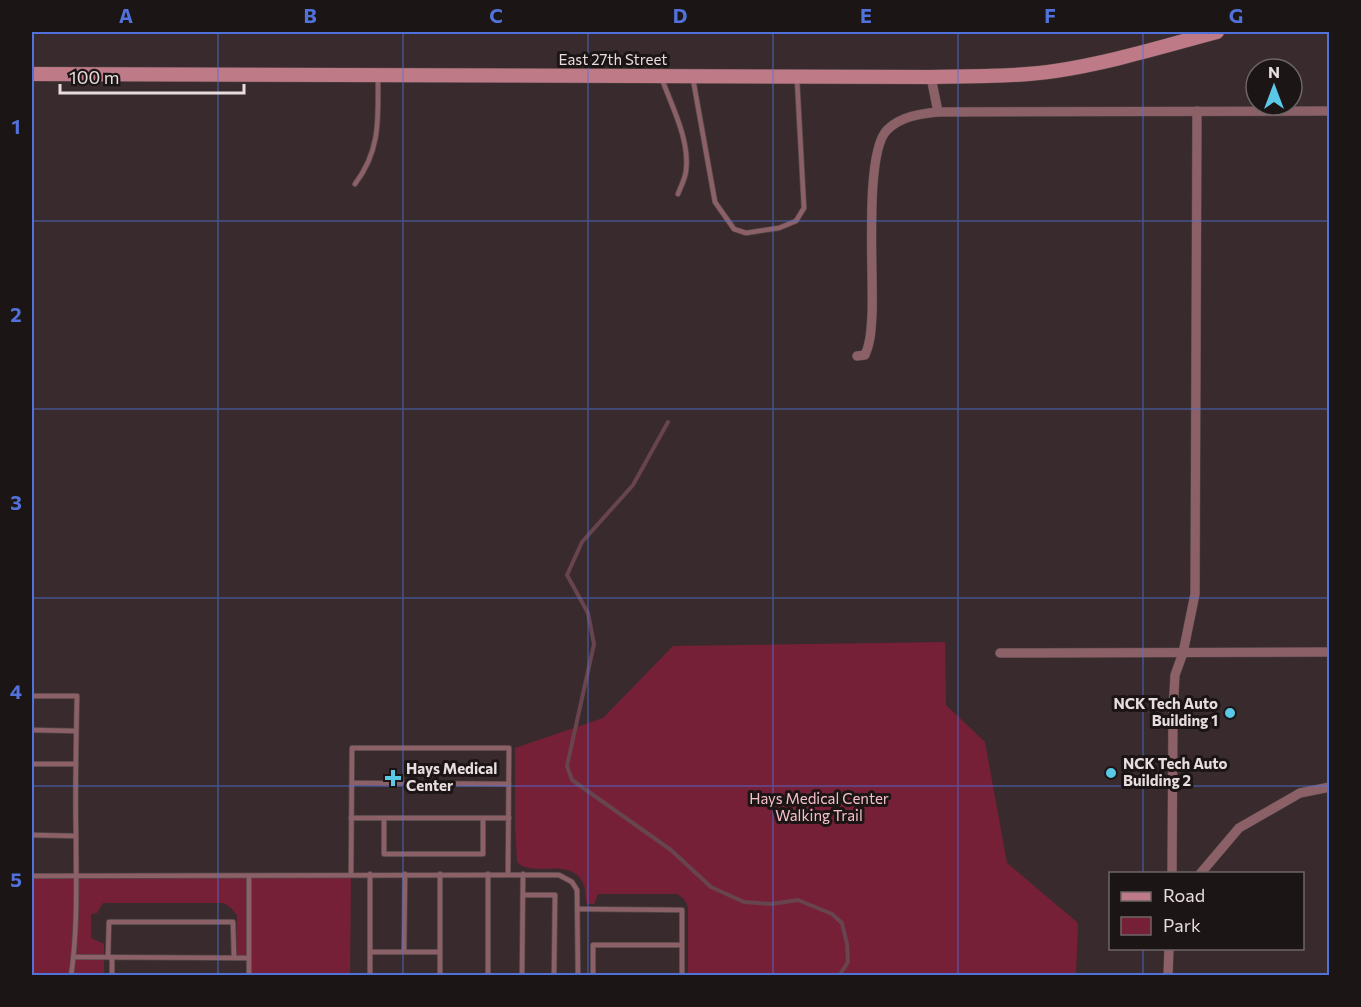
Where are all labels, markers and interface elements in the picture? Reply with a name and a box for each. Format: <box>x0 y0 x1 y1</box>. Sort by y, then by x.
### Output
text: A <box>119 3 133 27</box>
text: B <box>303 3 317 27</box>
text: C <box>489 3 503 27</box>
text: D <box>673 3 687 27</box>
text: E <box>860 3 872 27</box>
text: F <box>1044 3 1056 27</box>
text: G <box>1229 3 1243 27</box>
street label: East 27th Street <box>559 50 667 68</box>
scale bar <box>60 57 244 95</box>
north arrow <box>1244 57 1304 117</box>
text: N <box>1268 62 1280 81</box>
text: 100 m <box>69 66 119 88</box>
text: 1 <box>11 114 21 138</box>
text: 2 <box>10 302 22 326</box>
text: 3 <box>10 490 22 514</box>
text: 4 <box>10 679 22 703</box>
place label: NCK Tech Auto Building 1 <box>1113 694 1218 729</box>
marker: NCK Tech Auto Building 1 <box>1223 706 1237 720</box>
place label: NCK Tech Auto Building 2 <box>1123 754 1228 789</box>
place label: Hays Medical Center <box>406 759 497 794</box>
marker: NCK Tech Auto Building 2 <box>1104 766 1118 780</box>
marker: Hays Medical Center <box>384 769 402 787</box>
park label: Hays Medical Center Walking Trail <box>749 789 889 824</box>
text: 5 <box>10 867 22 891</box>
legend <box>1109 872 1304 950</box>
text: Road <box>1163 884 1205 906</box>
text: Park <box>1163 914 1201 936</box>

